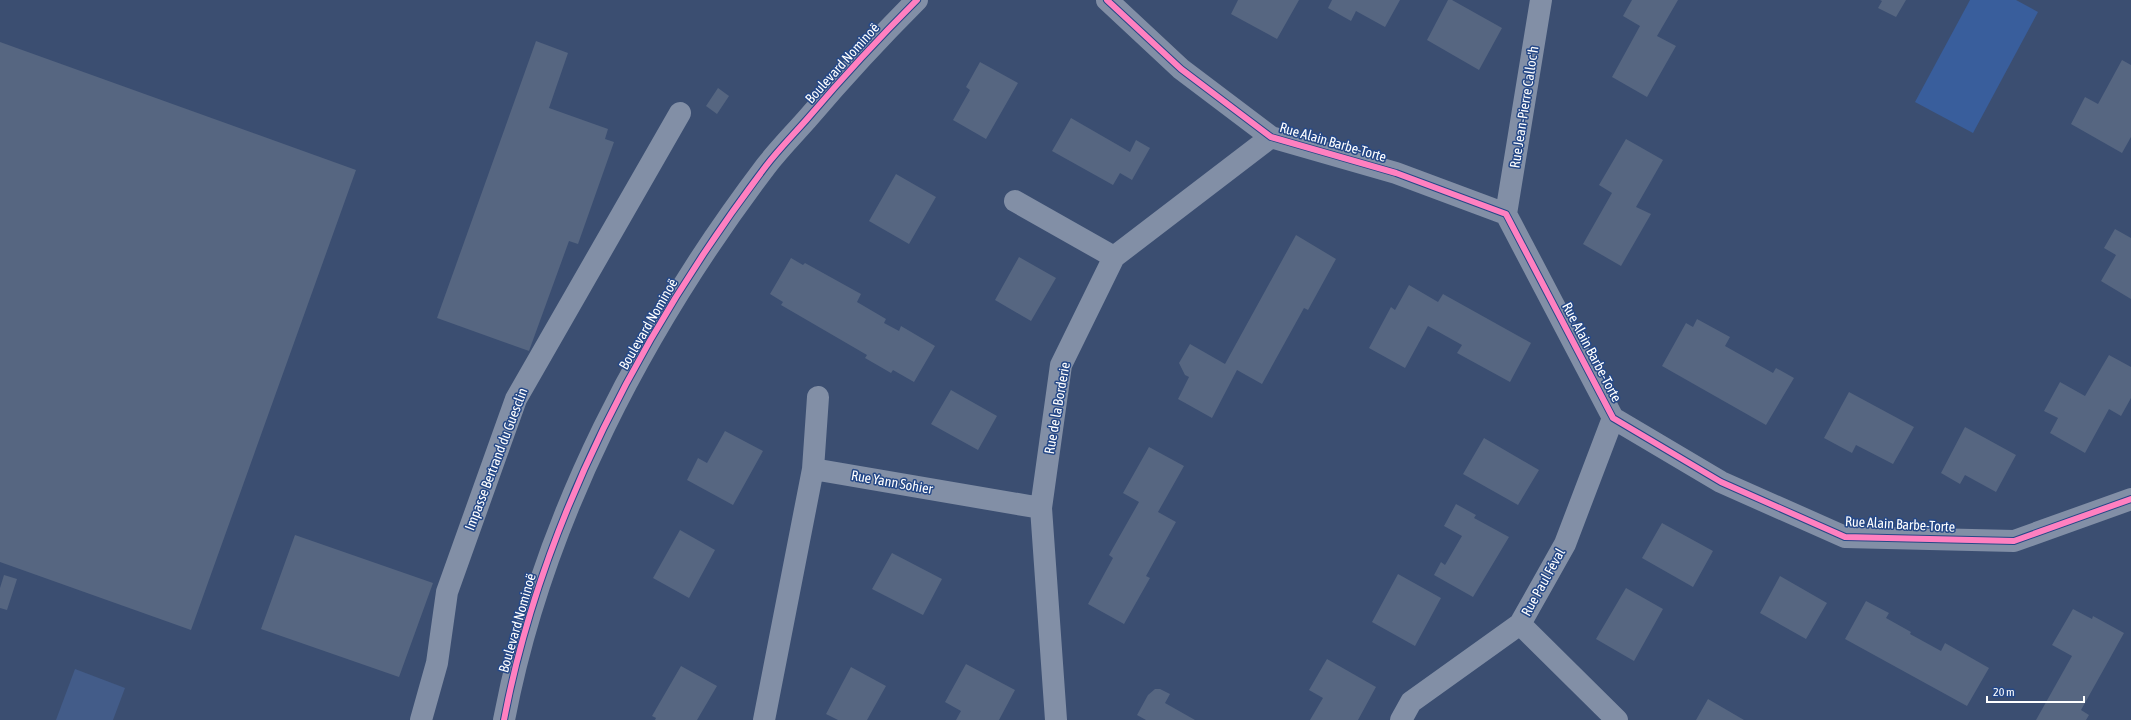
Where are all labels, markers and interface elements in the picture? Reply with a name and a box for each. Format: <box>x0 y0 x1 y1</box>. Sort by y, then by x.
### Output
street label: Boulevard Nominoë <box>802 20 882 106</box>
street label: Rue Jean-Pierre Calloc'h <box>1506 45 1542 169</box>
street label: Rue Alain Barbe-Torte <box>1278 119 1388 165</box>
street label: Boulevard Nominoë <box>615 276 681 372</box>
street label: Rue Alain Barbe-Torte <box>1559 300 1625 404</box>
street label: Rue de la Borderie <box>1041 361 1073 455</box>
street label: Impasse Bertrand du Guesclin <box>461 385 531 533</box>
street label: Rue Yann Sohier <box>850 467 935 497</box>
street label: Rue Alain Barbe-Torte <box>1845 513 1955 535</box>
street label: Rue Paul Féval <box>1518 545 1568 619</box>
street label: Boulevard Nominoë <box>495 572 539 674</box>
scale bar <box>1987 678 2084 704</box>
text: 20 m <box>1993 685 2015 699</box>

